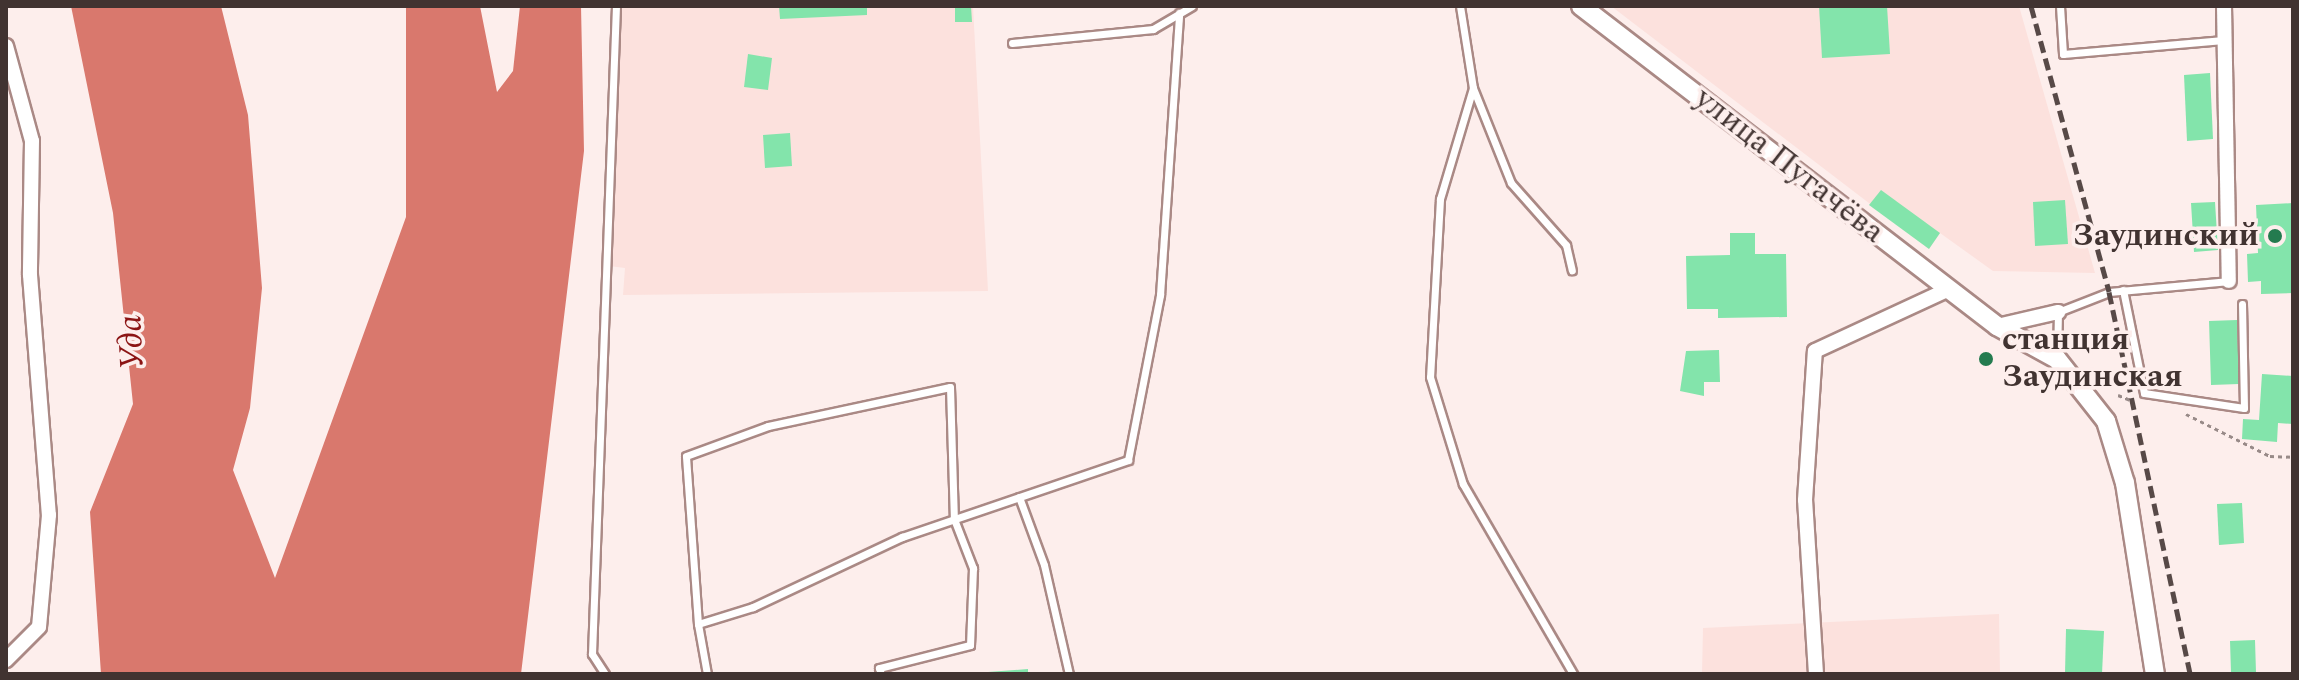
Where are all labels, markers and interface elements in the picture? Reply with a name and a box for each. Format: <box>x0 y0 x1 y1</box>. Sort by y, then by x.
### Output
street label: улица Пугачёва <box>1686 80 1892 252</box>
place label: Заудинский <box>2073 217 2259 255</box>
marker: Заудинский <box>2266 227 2284 245</box>
water label: Уда <box>110 314 154 370</box>
place label: станция Заудинская <box>2002 322 2182 397</box>
marker: станция Заудинская <box>1977 350 1995 368</box>

